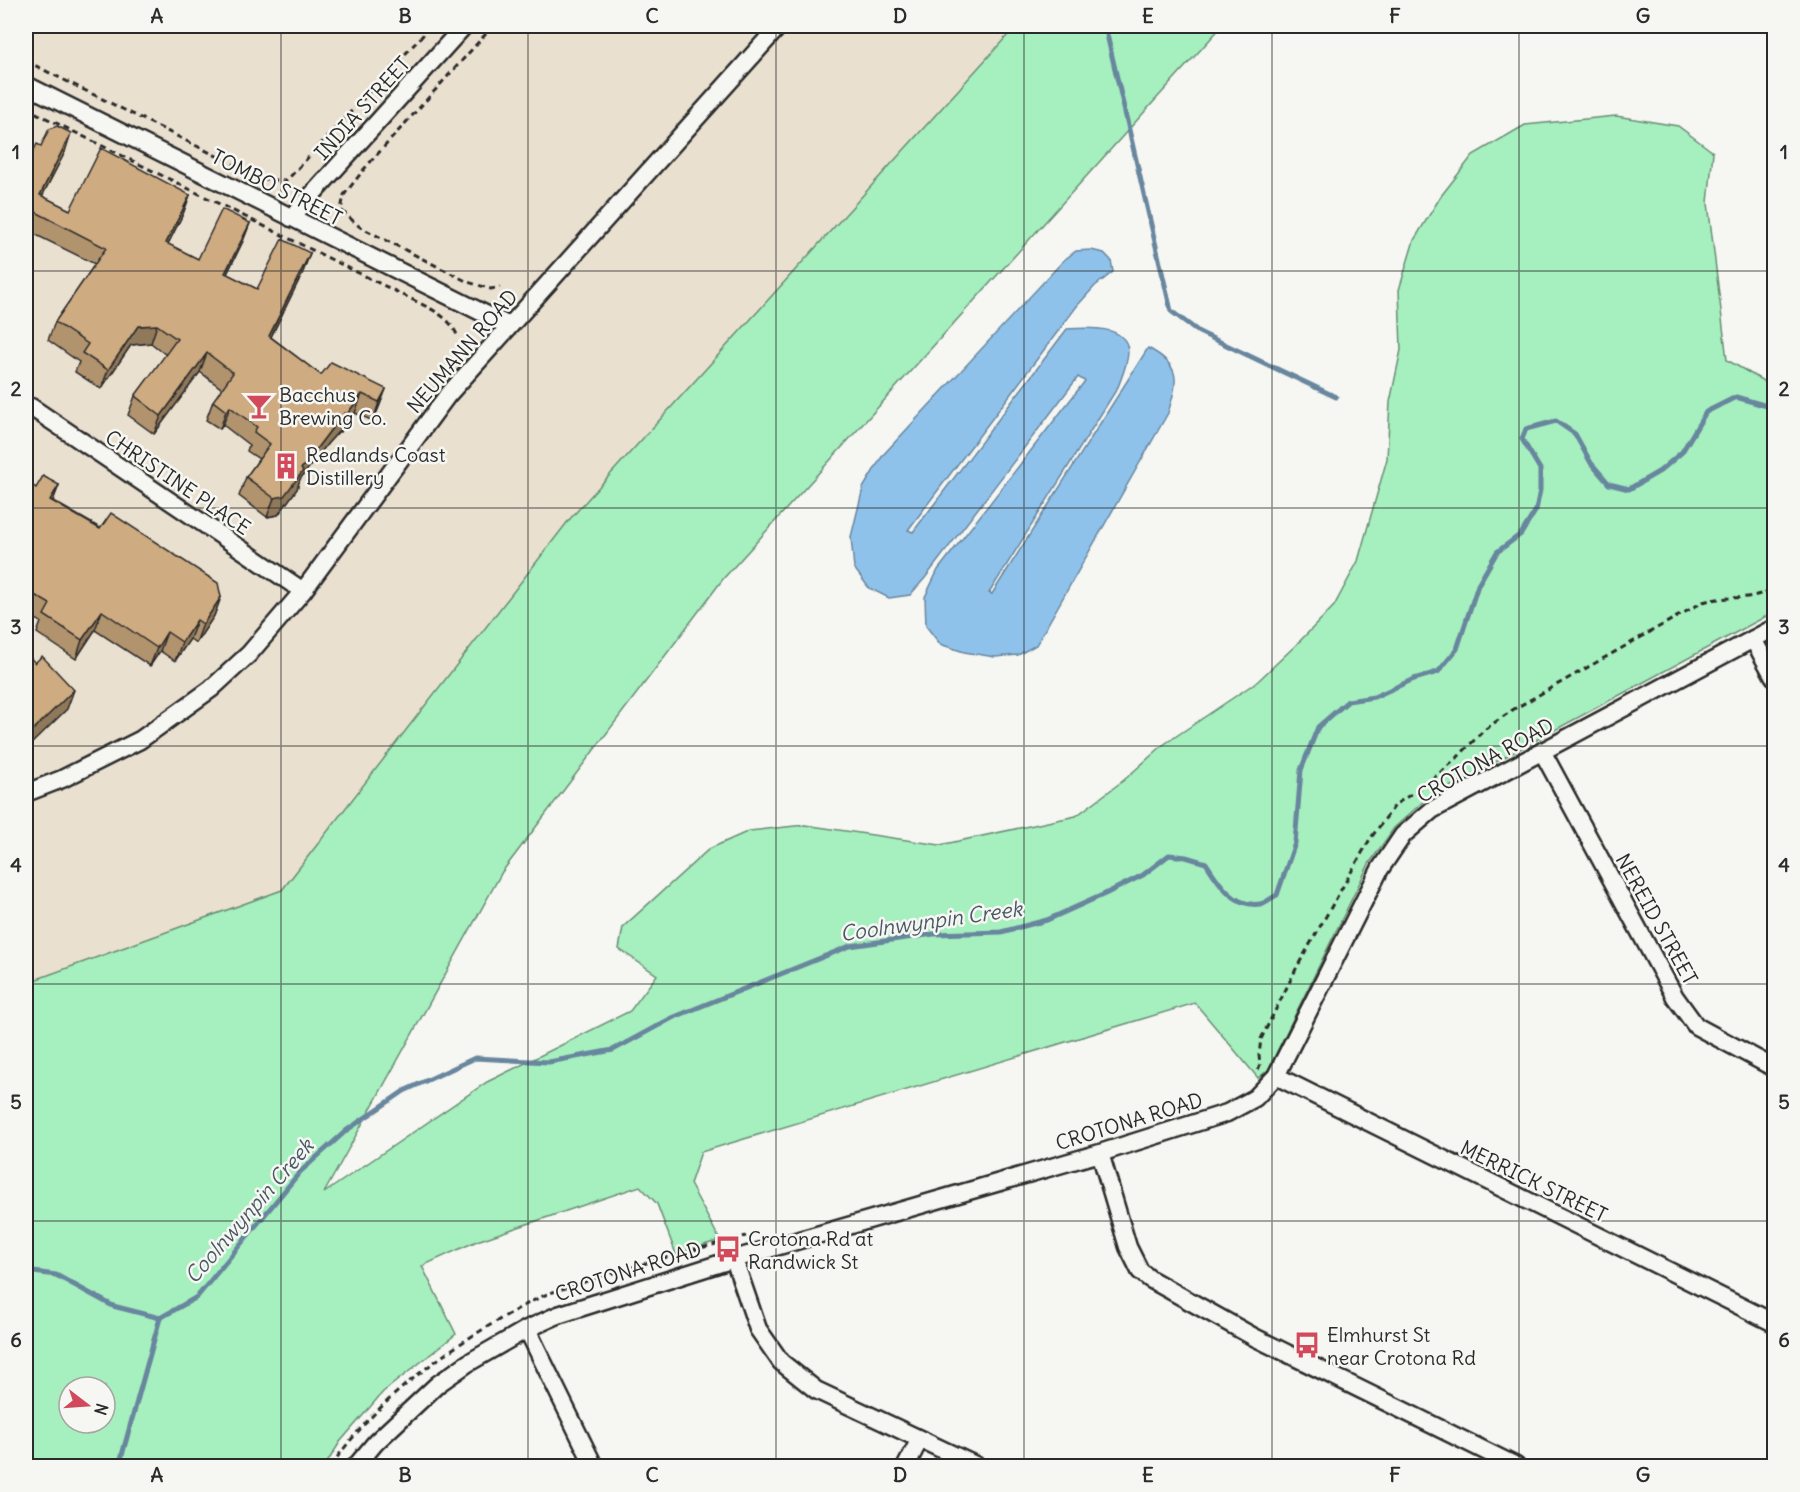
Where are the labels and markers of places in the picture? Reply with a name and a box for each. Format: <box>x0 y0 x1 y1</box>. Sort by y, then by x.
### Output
place label: Bacchus Brewing Co. <box>279 382 386 430</box>
bar icon: Bacchus Brewing Co. <box>244 391 274 421</box>
place label: Redlands Coast Distillery <box>306 442 446 490</box>
building icon: Redlands Coast Distillery <box>271 451 301 481</box>
place label: Crotona Rd at Randwick St <box>748 1226 873 1274</box>
bus stop icon: Crotona Rd at Randwick St <box>713 1234 743 1264</box>
place label: Elmhurst St near Crotona Rd <box>1327 1322 1476 1370</box>
bus stop icon: Elmhurst St near Crotona Rd <box>1292 1330 1322 1360</box>

